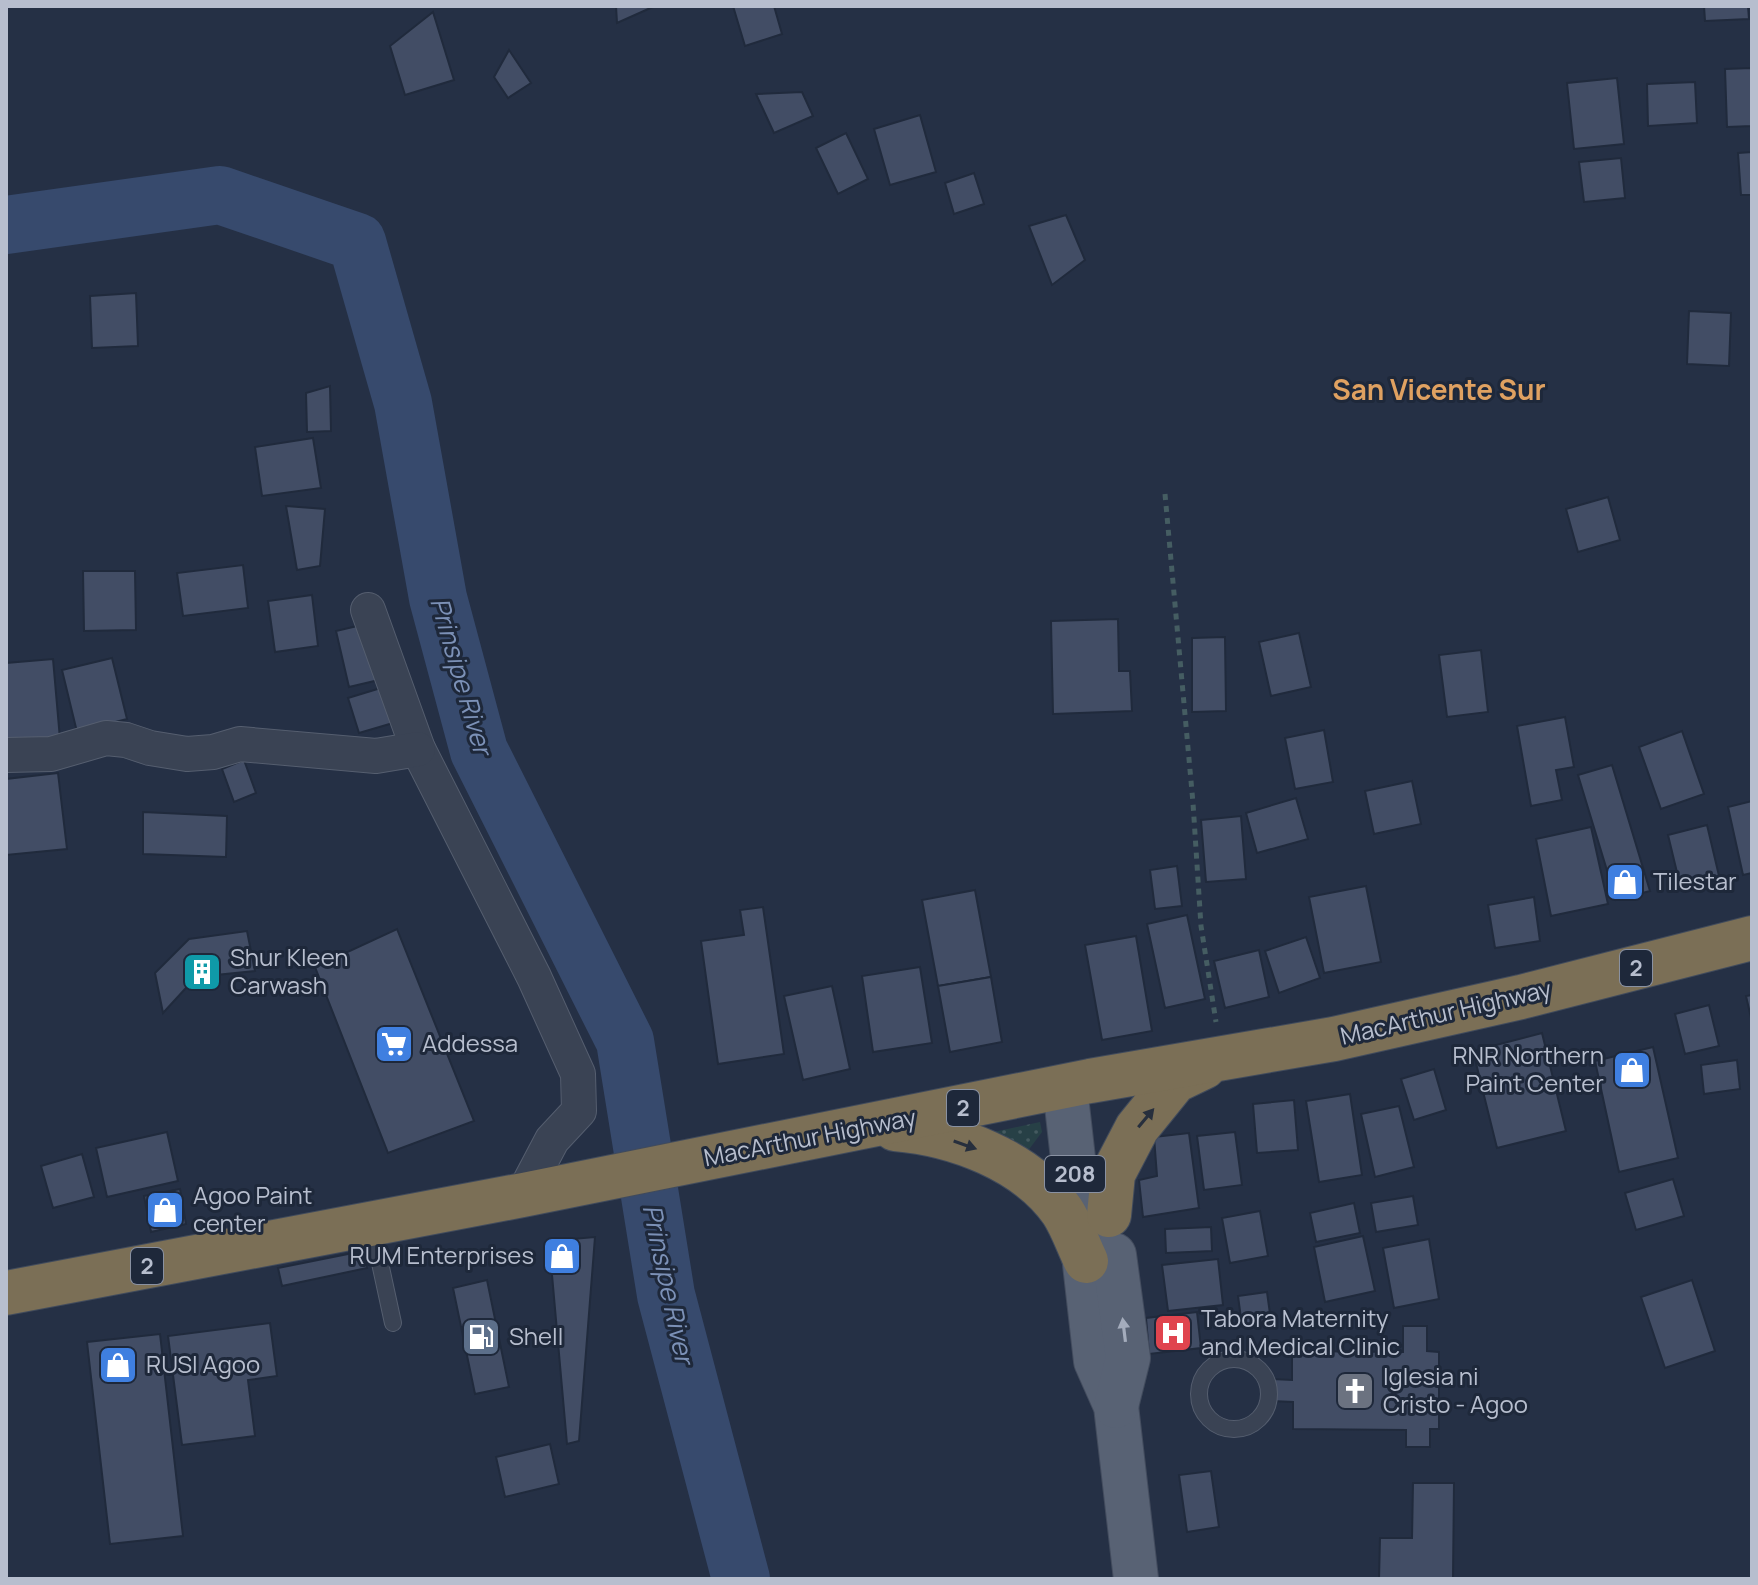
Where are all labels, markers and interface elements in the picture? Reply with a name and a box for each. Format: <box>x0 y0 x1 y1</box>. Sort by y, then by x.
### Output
district label: San Vicente Sur <box>1332 370 1546 408</box>
water label: Prinsipe River <box>422 593 503 762</box>
shop icon: Tilestar <box>1604 861 1646 903</box>
place label: Tilestar <box>1653 864 1737 897</box>
place label: Shur Kleen Carwash <box>230 940 349 1001</box>
road number: 2 <box>1620 950 1652 986</box>
building icon: Shur Kleen Carwash <box>181 951 223 993</box>
street label: MacArthur Highway <box>1337 971 1555 1052</box>
supermarket icon: Addessa <box>373 1023 415 1065</box>
place label: Addessa <box>422 1026 518 1059</box>
place label: RNR Northern Paint Center <box>1452 1038 1604 1099</box>
shop icon: RNR Northern Paint Center <box>1611 1049 1653 1091</box>
road number: 2 <box>947 1090 979 1126</box>
street label: MacArthur Highway <box>701 1100 919 1173</box>
one-way arrow <box>1137 1108 1153 1128</box>
one-way arrow <box>953 1139 977 1151</box>
road number: 208 <box>1045 1156 1105 1192</box>
place label: Agoo Paint center <box>193 1178 312 1239</box>
shop icon: Agoo Paint center <box>144 1189 186 1231</box>
water label: Prinsipe River <box>635 1201 704 1370</box>
shop icon: RUM Enterprises <box>541 1235 583 1277</box>
place label: RUM Enterprises <box>350 1238 534 1271</box>
road number: 2 <box>131 1248 163 1284</box>
place label: Tabora Maternity and Medical Clinic <box>1201 1301 1400 1362</box>
hospital icon: Tabora Maternity and Medical Clinic <box>1152 1312 1194 1354</box>
fuel station icon: Shell <box>460 1316 502 1358</box>
one-way arrow <box>1117 1317 1130 1342</box>
place label: Shell <box>509 1319 563 1352</box>
shop icon: RUSI Agoo <box>97 1344 139 1386</box>
place label: RUSI Agoo <box>146 1347 260 1380</box>
place label: Iglesia ni Cristo - Agoo <box>1383 1359 1528 1420</box>
church icon: Iglesia ni Cristo - Agoo <box>1334 1370 1376 1412</box>

